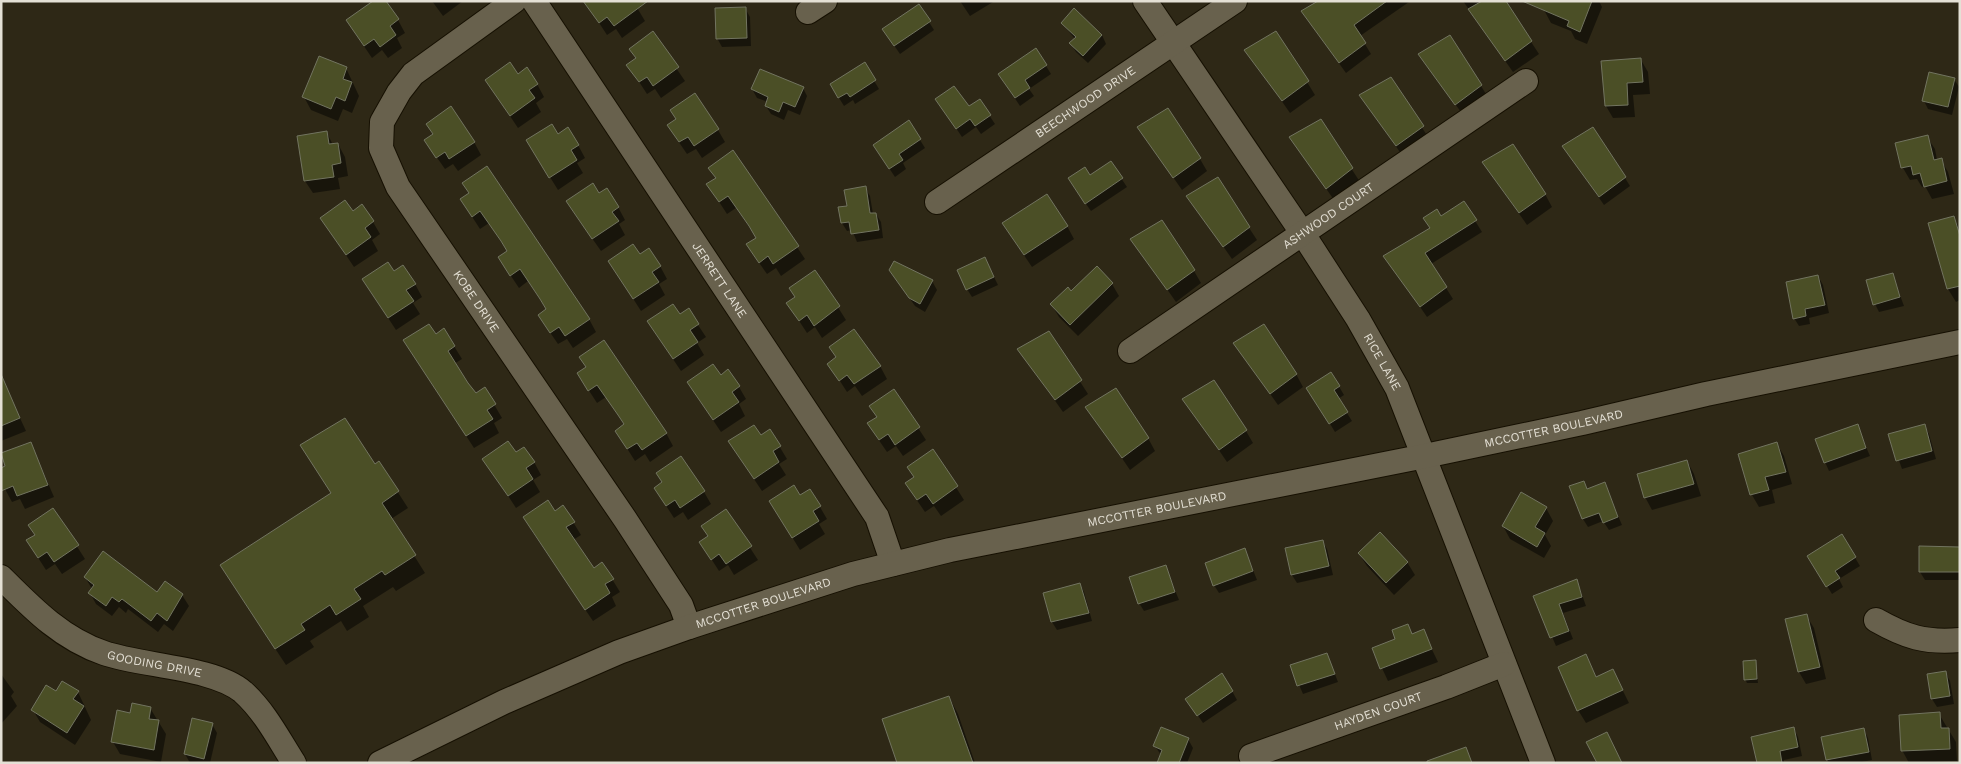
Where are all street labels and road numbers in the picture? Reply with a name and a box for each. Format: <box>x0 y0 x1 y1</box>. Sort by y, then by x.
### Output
street label: BEECHWOOD DRIVE <box>1033 63 1138 141</box>
street label: ASHWOOD COURT <box>1280 180 1377 252</box>
street label: JERRETT LANE <box>689 239 750 321</box>
street label: KOBE DRIVE <box>450 268 502 335</box>
street label: RICE LANE <box>1361 331 1404 393</box>
street label: MCCOTTER BOULEVARD <box>1483 407 1624 450</box>
street label: MCCOTTER BOULEVARD <box>1086 488 1228 530</box>
street label: MCCOTTER BOULEVARD <box>694 575 833 631</box>
street label: GOODING DRIVE <box>106 647 204 680</box>
street label: HAYDEN COURT <box>1332 689 1424 733</box>

